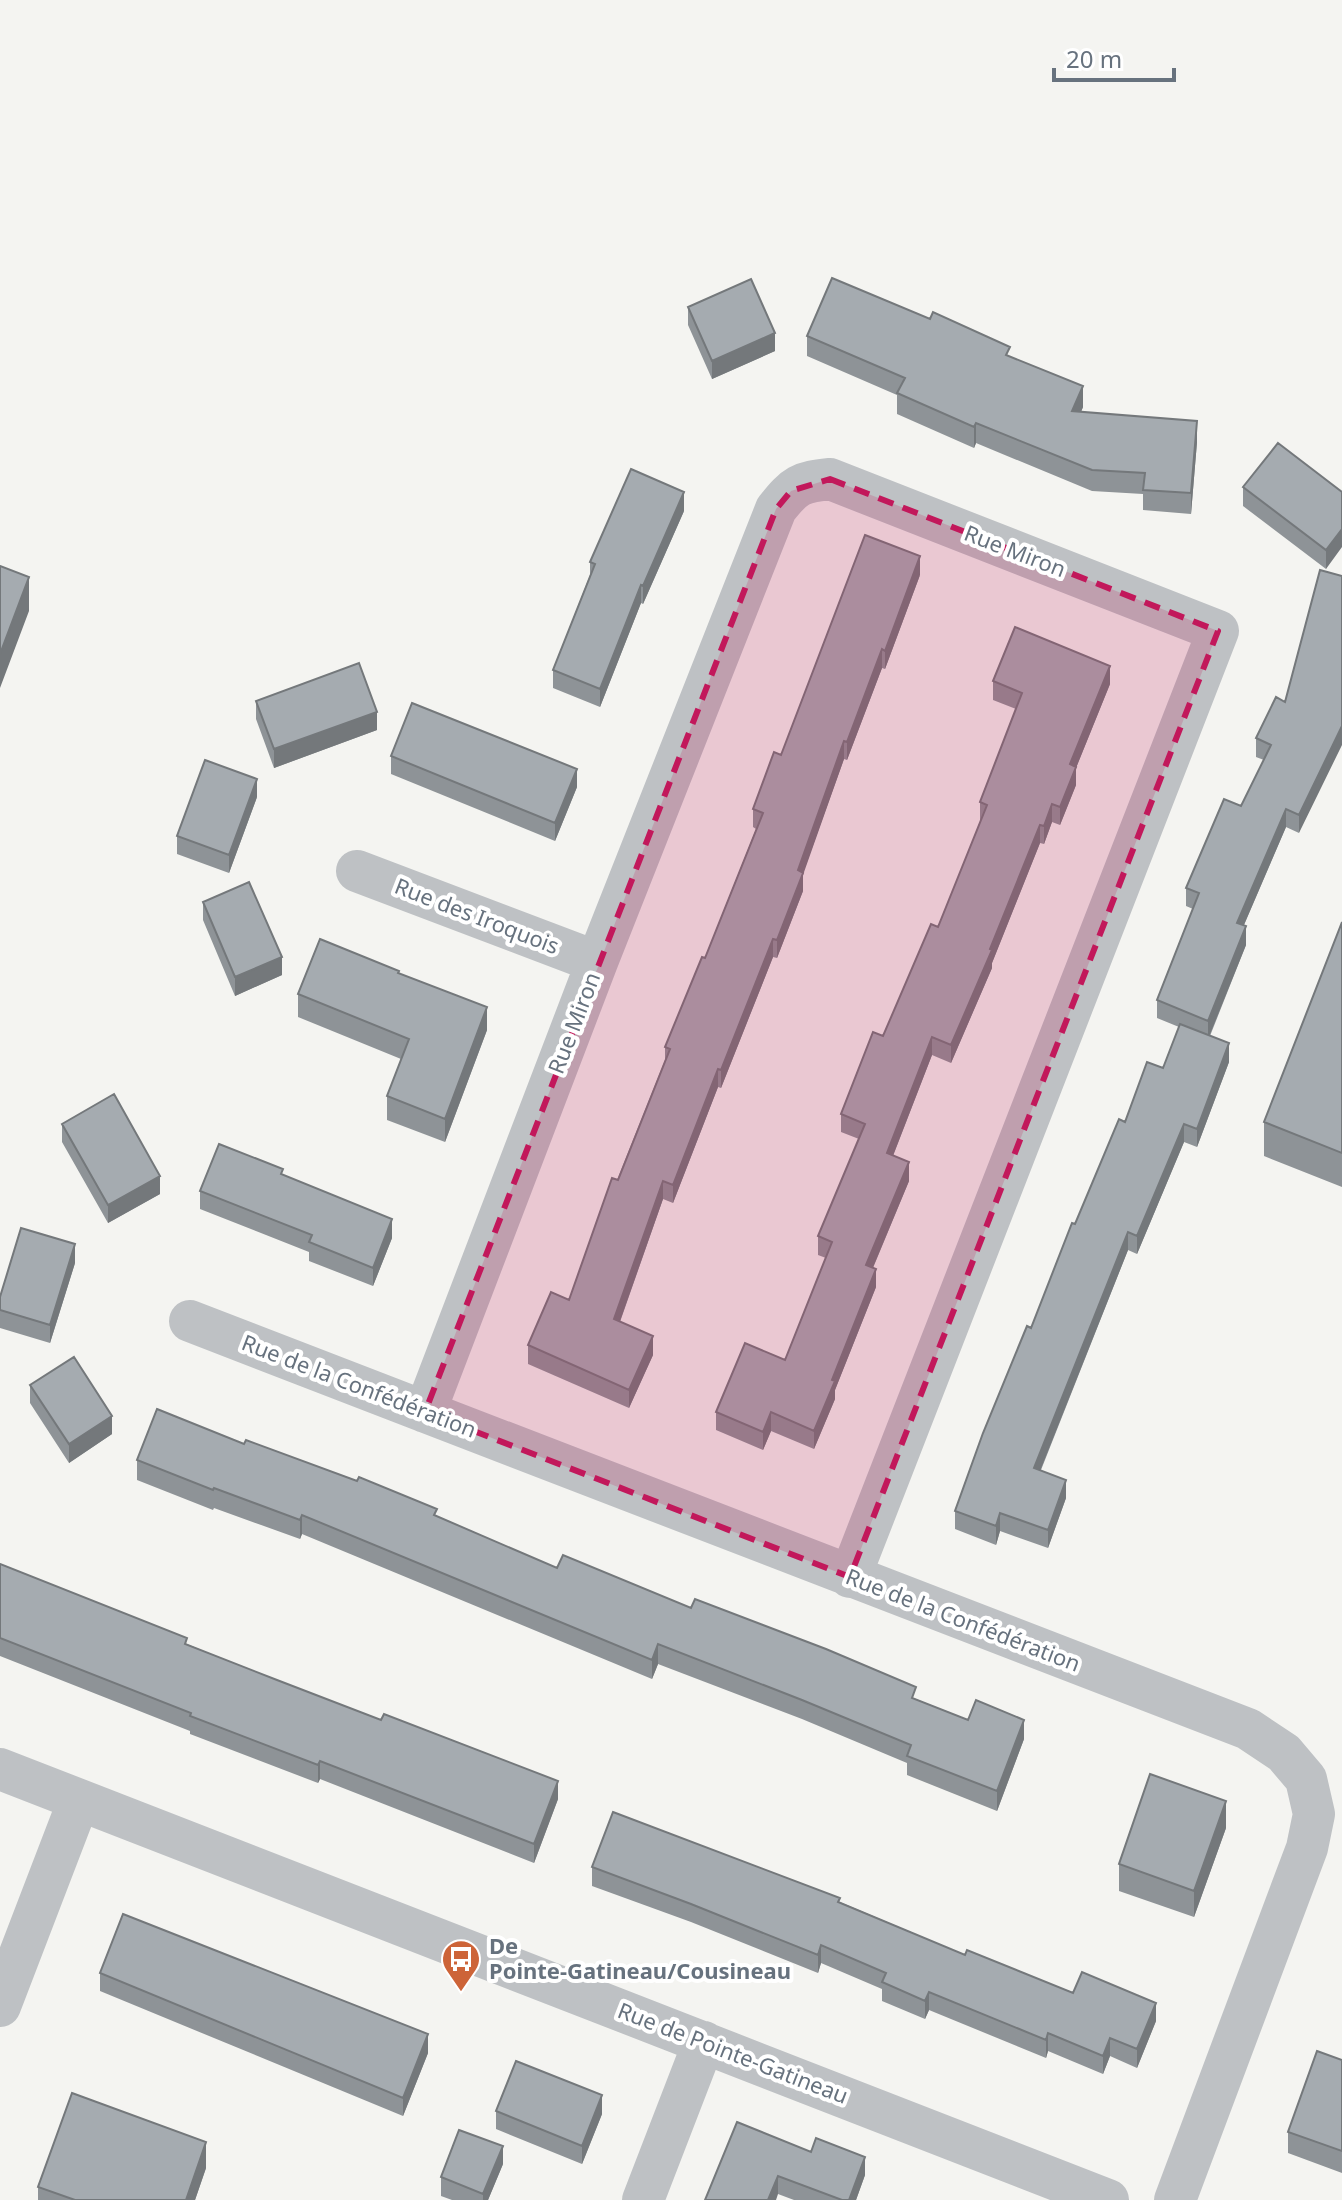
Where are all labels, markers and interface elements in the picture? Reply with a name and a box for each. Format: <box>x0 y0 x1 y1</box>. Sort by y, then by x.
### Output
scale bar <box>1054 32 1174 82</box>
text: 20 m <box>1066 42 1122 75</box>
street label: Rue Miron <box>960 517 1070 583</box>
street label: Rue des Iroquois <box>391 870 564 960</box>
street label: Rue Miron <box>540 968 606 1078</box>
street label: Rue de la Confédération <box>238 1326 481 1444</box>
street label: Rue de la Confédération <box>842 1560 1085 1678</box>
place label: De Pointe-Gatineau/Cousineau <box>489 1930 791 1985</box>
bus stop icon: De Pointe-Gatineau/Cousineau <box>440 1938 482 1993</box>
street label: Rue de Pointe-Gatineau <box>614 1994 853 2110</box>

